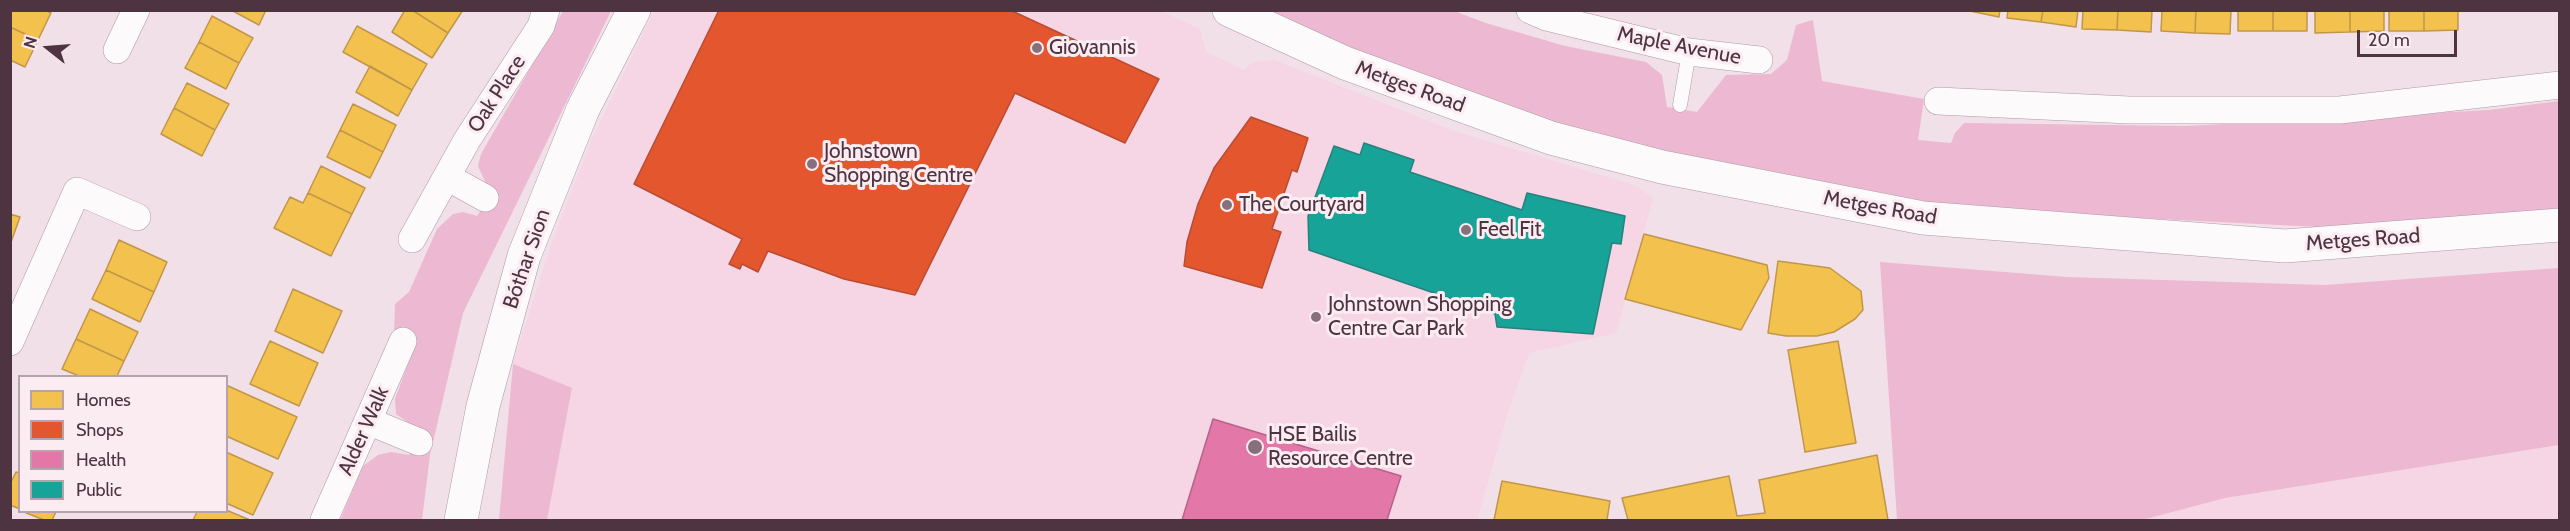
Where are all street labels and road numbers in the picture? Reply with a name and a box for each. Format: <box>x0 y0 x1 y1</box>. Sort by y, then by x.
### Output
street label: Maple Avenue <box>1615 22 1743 70</box>
street label: Oak Place <box>463 51 531 137</box>
street label: Metges Road <box>1352 56 1468 118</box>
street label: Metges Road <box>1821 186 1939 230</box>
street label: Bóthar Sion <box>498 206 556 312</box>
street label: Metges Road <box>2305 223 2421 257</box>
street label: Alder Walk <box>333 383 395 479</box>

